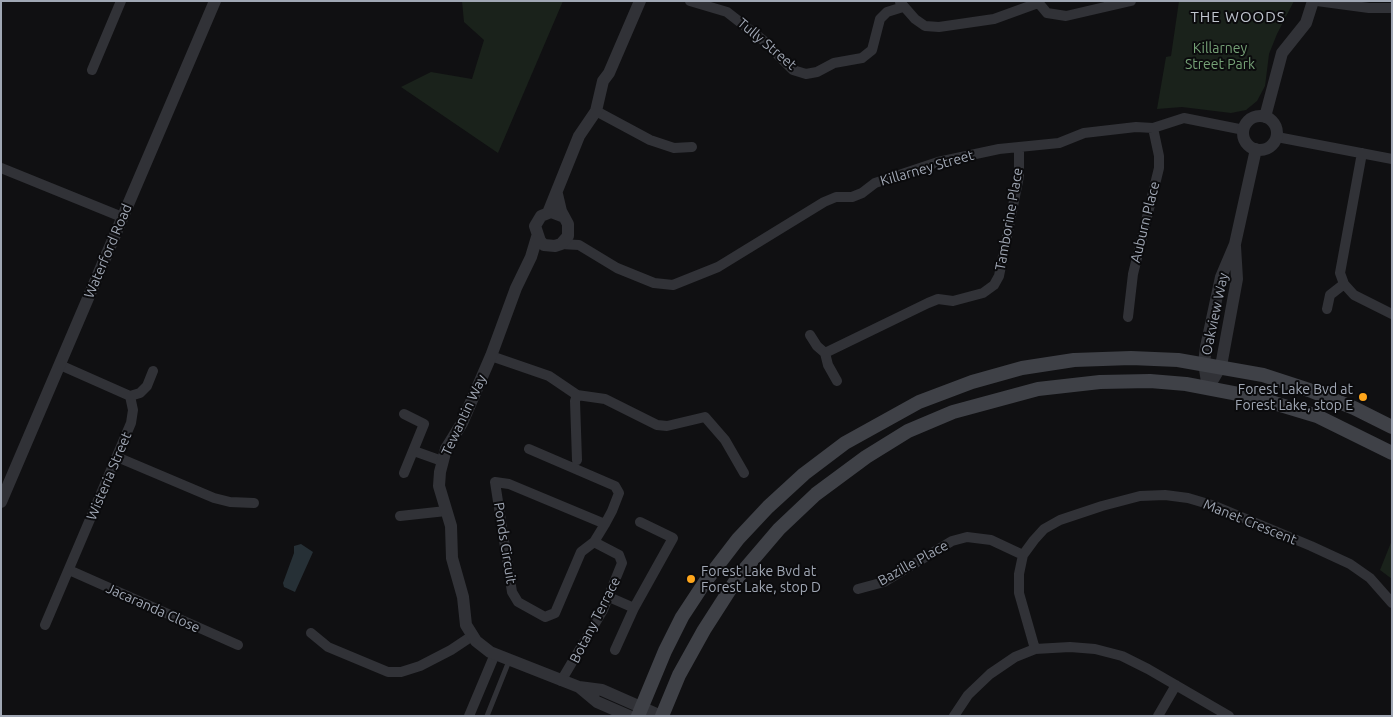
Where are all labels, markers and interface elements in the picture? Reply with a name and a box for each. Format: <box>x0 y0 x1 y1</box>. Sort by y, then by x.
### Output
district label: THE WOODS <box>1189 8 1287 26</box>
street label: Tully Street <box>734 15 800 73</box>
park label: Killarney Street Park <box>1185 40 1255 72</box>
street label: Killarney Street <box>878 147 976 189</box>
street label: Tamborine Place <box>992 166 1026 272</box>
street label: Auburn Place <box>1127 180 1163 264</box>
street label: Waterford Road <box>81 201 135 301</box>
street label: Oakview Way <box>1198 271 1232 357</box>
street label: Tewantin Way <box>438 372 490 458</box>
place label: Forest Lake Bvd at Forest Lake, stop E <box>1235 381 1353 414</box>
marker: Forest Lake Bvd at Forest Lake, stop E <box>1357 391 1369 403</box>
street label: Wisteria Street <box>83 429 135 523</box>
street label: Manet Crescent <box>1201 496 1299 548</box>
street label: Ponds Circuit <box>490 501 520 585</box>
street label: Bazille Place <box>875 537 951 589</box>
place label: Forest Lake Bvd at Forest Lake, stop D <box>701 563 821 596</box>
marker: Forest Lake Bvd at Forest Lake, stop D <box>685 573 697 585</box>
street label: Botany Terrace <box>566 574 624 666</box>
street label: Jacaranda Close <box>103 580 203 636</box>

